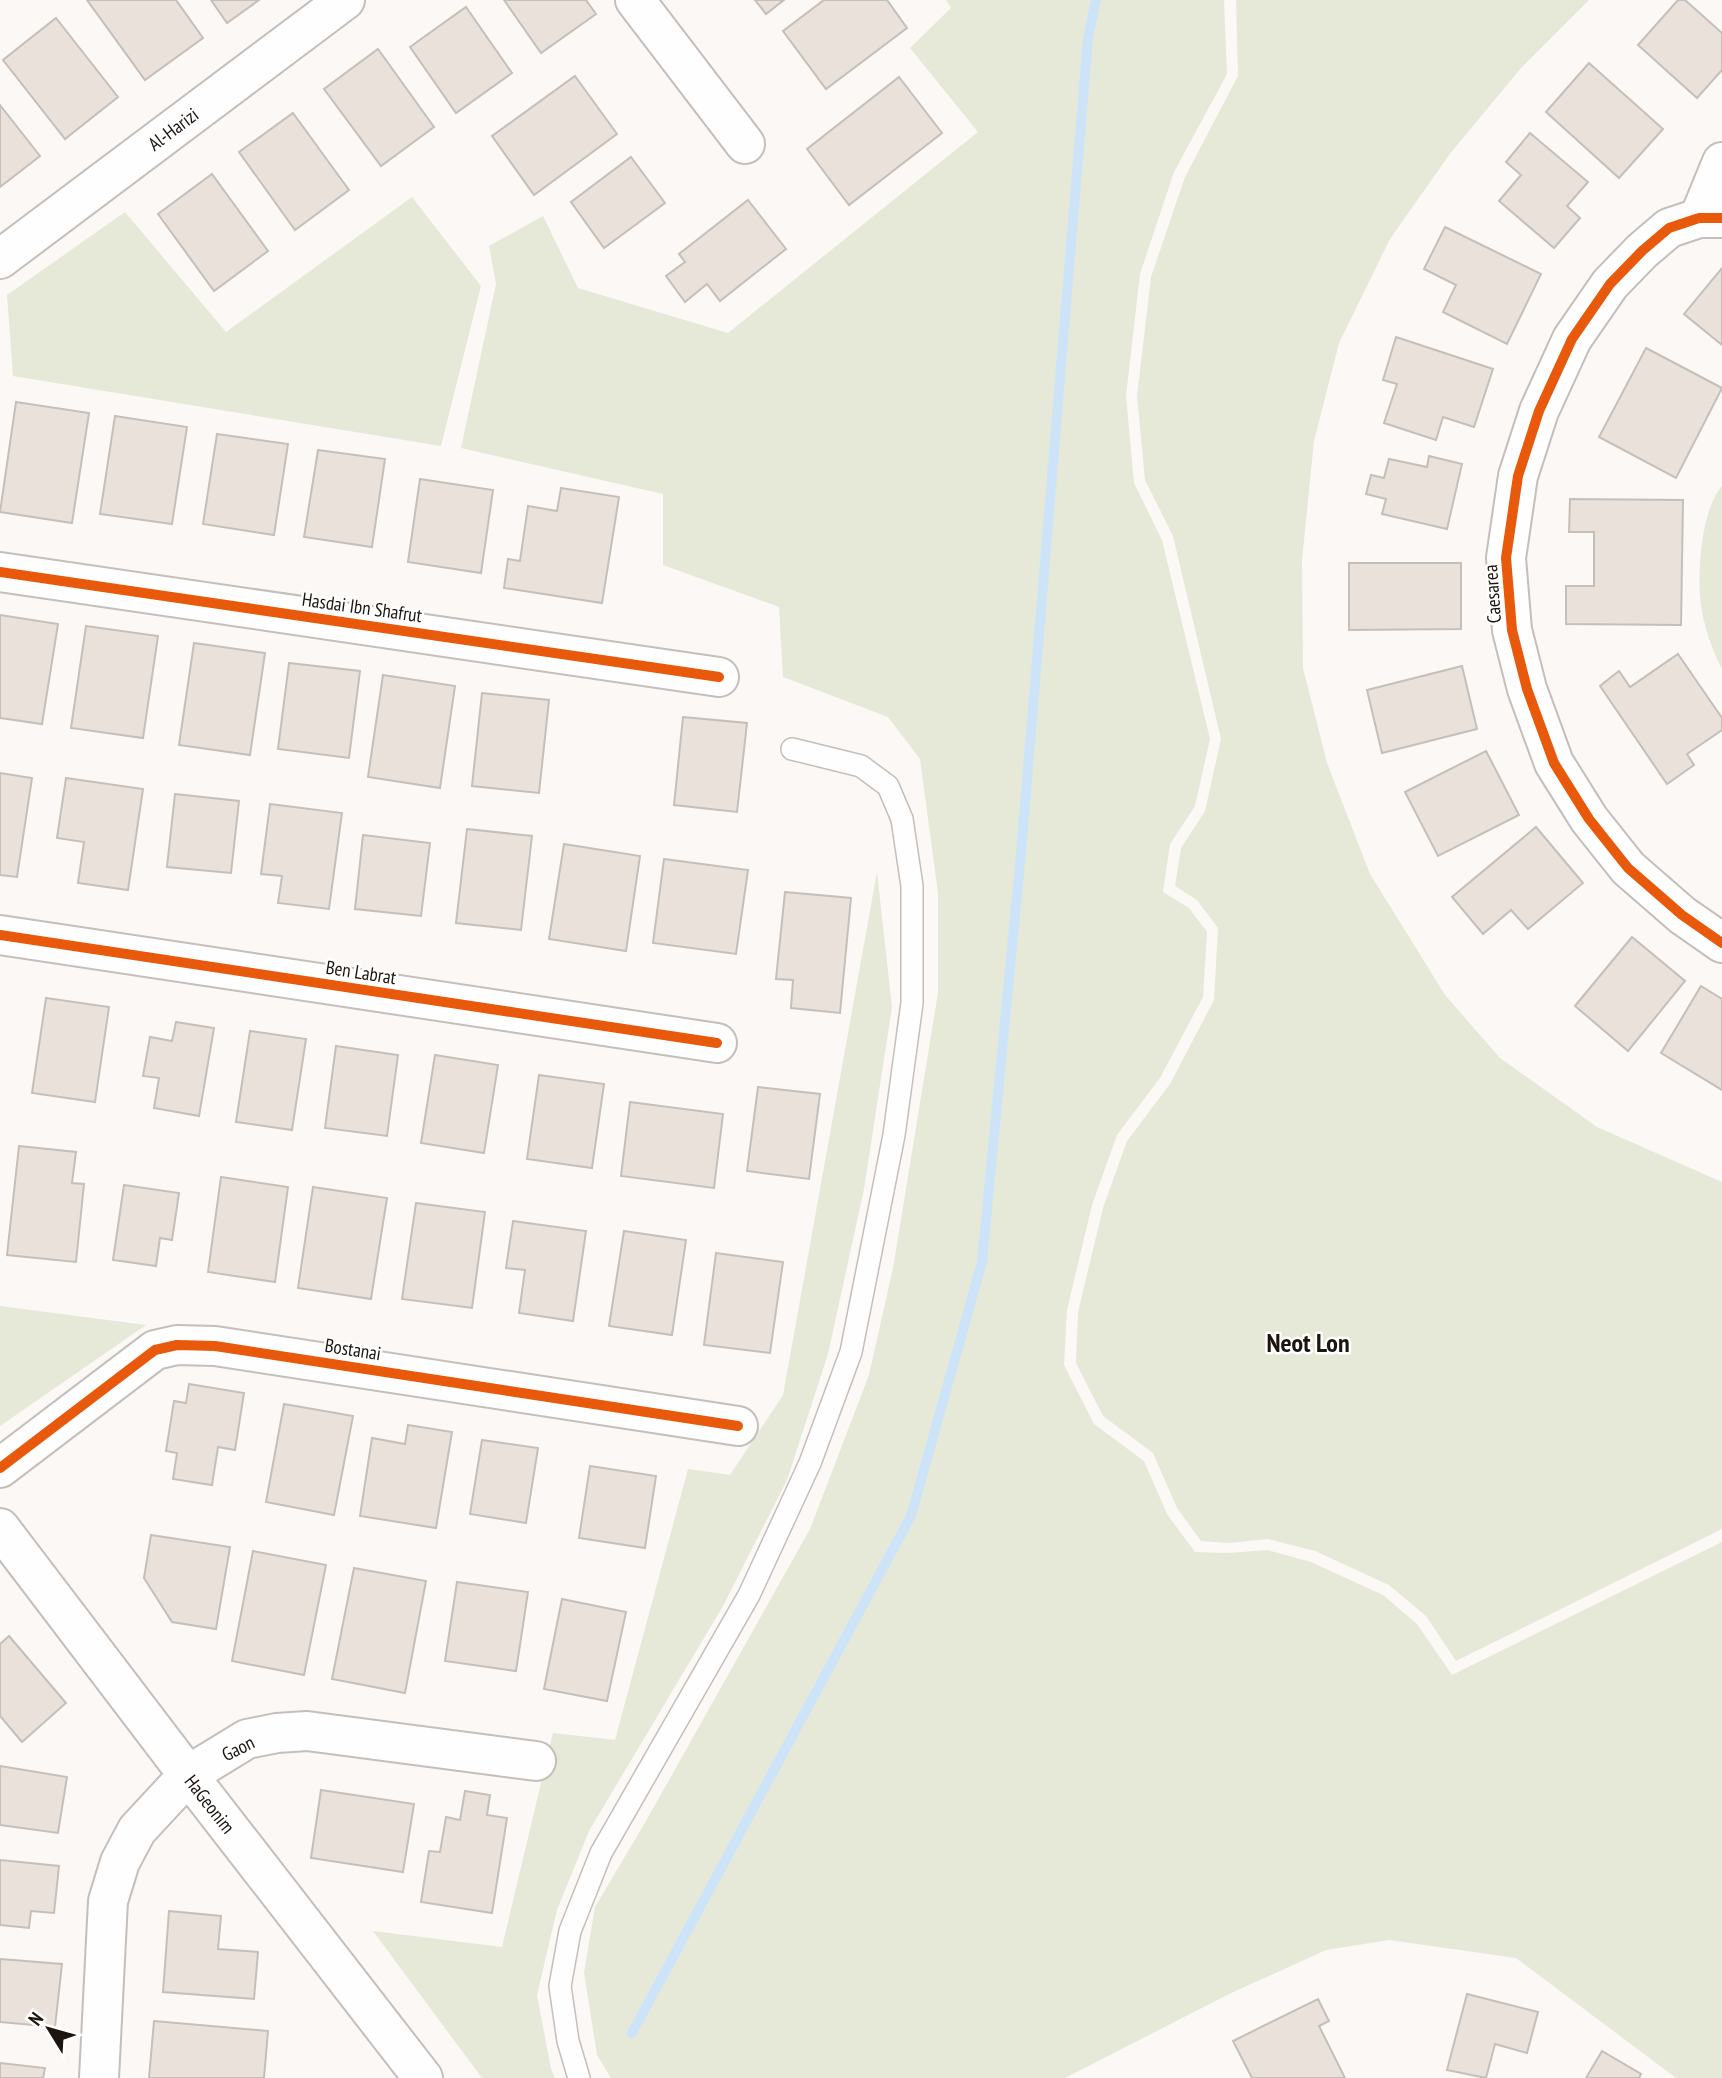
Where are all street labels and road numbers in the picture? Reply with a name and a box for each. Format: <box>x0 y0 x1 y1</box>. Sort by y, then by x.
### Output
street label: Al-Harizi <box>143 102 203 156</box>
street label: Caesarea <box>1478 564 1506 624</box>
street label: Hasdai Ibn Shafrut <box>300 587 424 627</box>
street label: Ben Labrat <box>324 955 399 989</box>
street label: Bostanai <box>323 1333 383 1365</box>
street label: Gaon <box>218 1730 258 1766</box>
street label: HaGeonim <box>180 1770 240 1838</box>

